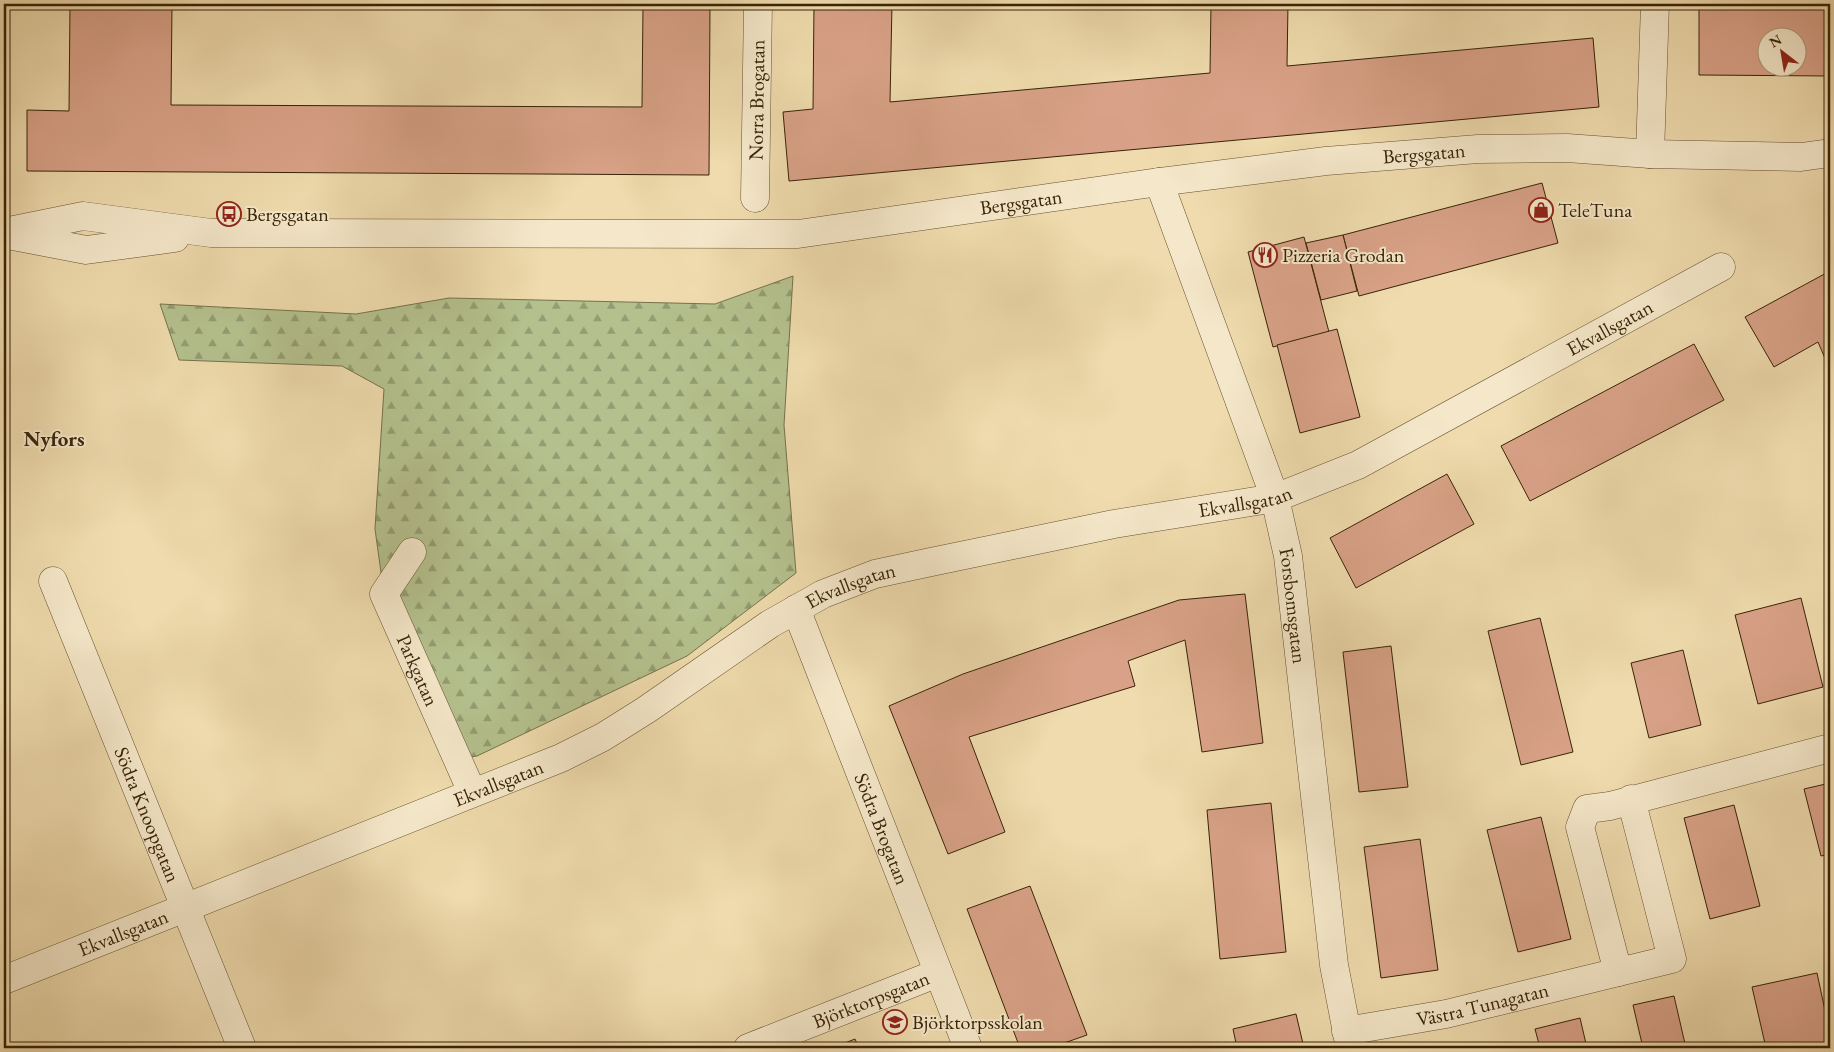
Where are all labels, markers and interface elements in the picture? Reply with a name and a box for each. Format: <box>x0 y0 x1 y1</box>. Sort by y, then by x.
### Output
north arrow <box>1756 28 1806 78</box>
text: N <box>1766 30 1785 51</box>
street label: Norra Brogatan <box>743 39 770 161</box>
street label: Bergsgatan <box>1382 137 1467 169</box>
street label: Bergsgatan <box>978 183 1064 221</box>
shop icon: TeleTuna <box>1528 197 1554 223</box>
place label: TeleTuna <box>1558 197 1632 223</box>
bus stop icon: Bergsgatan <box>216 201 242 227</box>
place label: Bergsgatan <box>246 201 329 227</box>
restaurant icon: Pizzeria Grodan <box>1252 242 1278 268</box>
place label: Pizzeria Grodan <box>1282 242 1405 268</box>
street label: Ekvallsgatan <box>1562 293 1658 362</box>
district label: Nyfors <box>24 425 84 452</box>
street label: Ekvallsgatan <box>1196 479 1296 523</box>
street label: Forsbomsgatan <box>1274 545 1313 665</box>
street label: Ekvallsgatan <box>800 557 898 614</box>
street label: Parkgatan <box>391 630 445 711</box>
street label: Södra Knoopgatan <box>108 743 187 887</box>
street label: Ekvallsgatan <box>449 753 547 813</box>
street label: Södra Brogatan <box>848 769 916 889</box>
street label: Ekvallsgatan <box>74 903 172 962</box>
street label: Björktorpsgatan <box>809 965 933 1034</box>
street label: Västra Tunagatan <box>1414 976 1552 1032</box>
school or university icon: Björktorpsskolan <box>882 1009 908 1035</box>
place label: Björktorpsskolan <box>912 1009 1043 1035</box>

